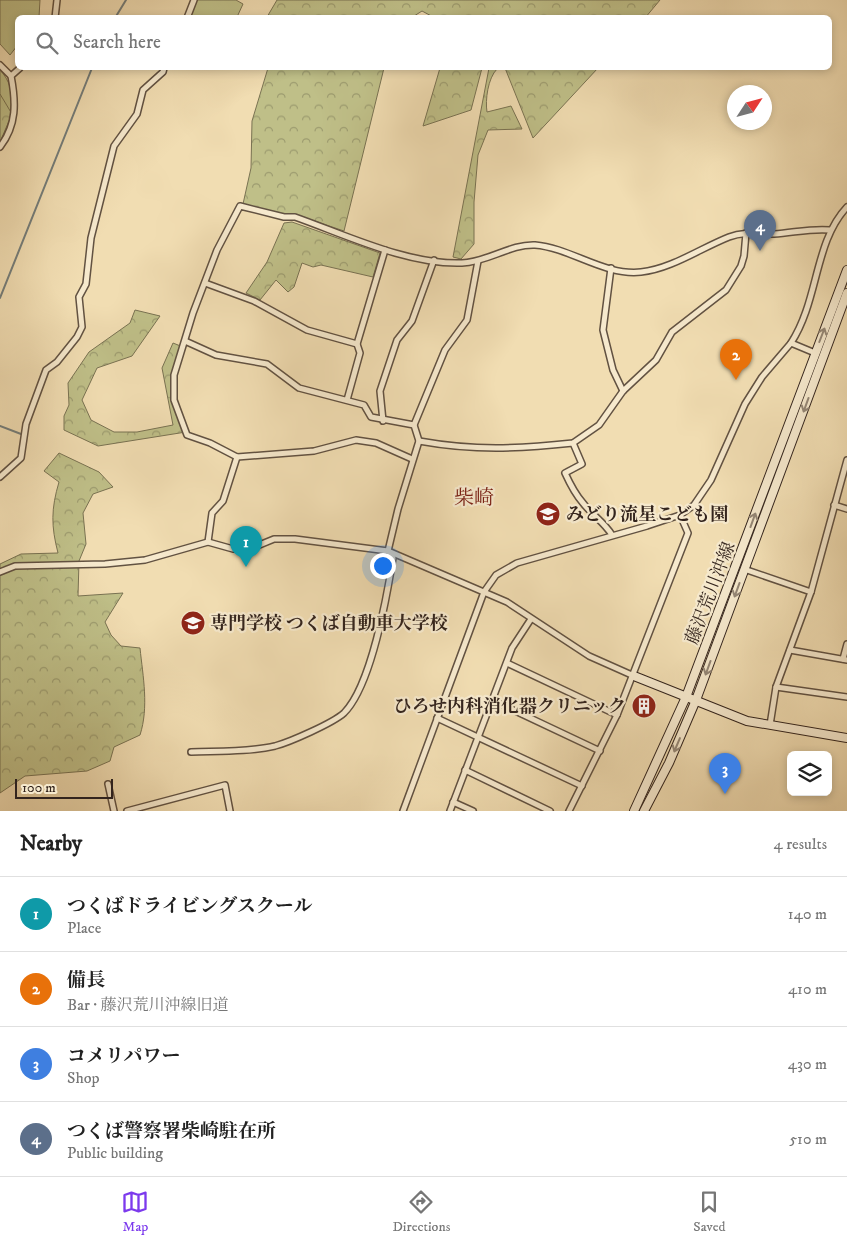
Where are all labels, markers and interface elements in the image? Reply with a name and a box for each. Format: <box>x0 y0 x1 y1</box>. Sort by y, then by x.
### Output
search box <box>15 15 832 70</box>
icon: search <box>33 29 61 57</box>
text: Search here <box>73 31 161 54</box>
north arrow <box>727 85 772 130</box>
pin: 4 <box>744 210 776 251</box>
one-way arrow <box>818 328 827 343</box>
pin: 2 <box>720 339 752 380</box>
one-way arrow <box>801 396 810 412</box>
district label: 柴崎 <box>454 486 494 511</box>
school or university icon: みどり流星こども園 <box>535 501 561 527</box>
place label: みどり流星こども園 <box>566 504 728 526</box>
one-way arrow <box>749 513 758 528</box>
pin: 1 <box>230 526 262 567</box>
street label: 藤沢荒川沖線 <box>681 539 741 648</box>
your location <box>370 553 396 579</box>
one-way arrow <box>732 581 741 597</box>
school or university icon: 専門学校 つくば自動車大学校 <box>180 610 206 636</box>
place label: 専門学校 つくば自動車大学校 <box>210 613 448 635</box>
one-way arrow <box>703 659 712 675</box>
building icon: ひろせ内科消化器クリニック <box>631 693 657 719</box>
place label: ひろせ内科消化器クリニック <box>394 696 626 718</box>
one-way arrow <box>671 737 681 752</box>
map controls <box>787 751 832 796</box>
button: layers <box>787 751 832 796</box>
pin: 3 <box>709 753 741 794</box>
scale bar <box>15 776 112 799</box>
text: 100 m <box>22 779 56 797</box>
text: Nearby <box>20 831 82 857</box>
text: 4 results <box>774 834 827 854</box>
text: つくばドライビングスクール <box>67 895 312 918</box>
text: 1 <box>33 904 39 924</box>
text: 140 m <box>788 904 827 924</box>
text: Place <box>67 918 101 938</box>
text: 備長 <box>67 969 105 992</box>
text: 2 <box>32 979 40 999</box>
text: 410 m <box>788 979 827 999</box>
text: Bar · 藤沢荒川沖線旧道 <box>67 995 229 1015</box>
text: コメリパワー <box>67 1045 180 1068</box>
text: 3 <box>33 1054 39 1074</box>
text: 430 m <box>788 1054 827 1074</box>
text: Shop <box>67 1068 100 1088</box>
text: つくば警察署柴崎駐在所 <box>67 1120 276 1143</box>
text: 4 <box>31 1129 41 1149</box>
text: 510 m <box>789 1129 827 1149</box>
text: Public building <box>67 1143 163 1163</box>
tab: Map <box>121 1188 149 1236</box>
tab: Directions <box>392 1188 450 1236</box>
tab: Saved <box>693 1188 726 1236</box>

